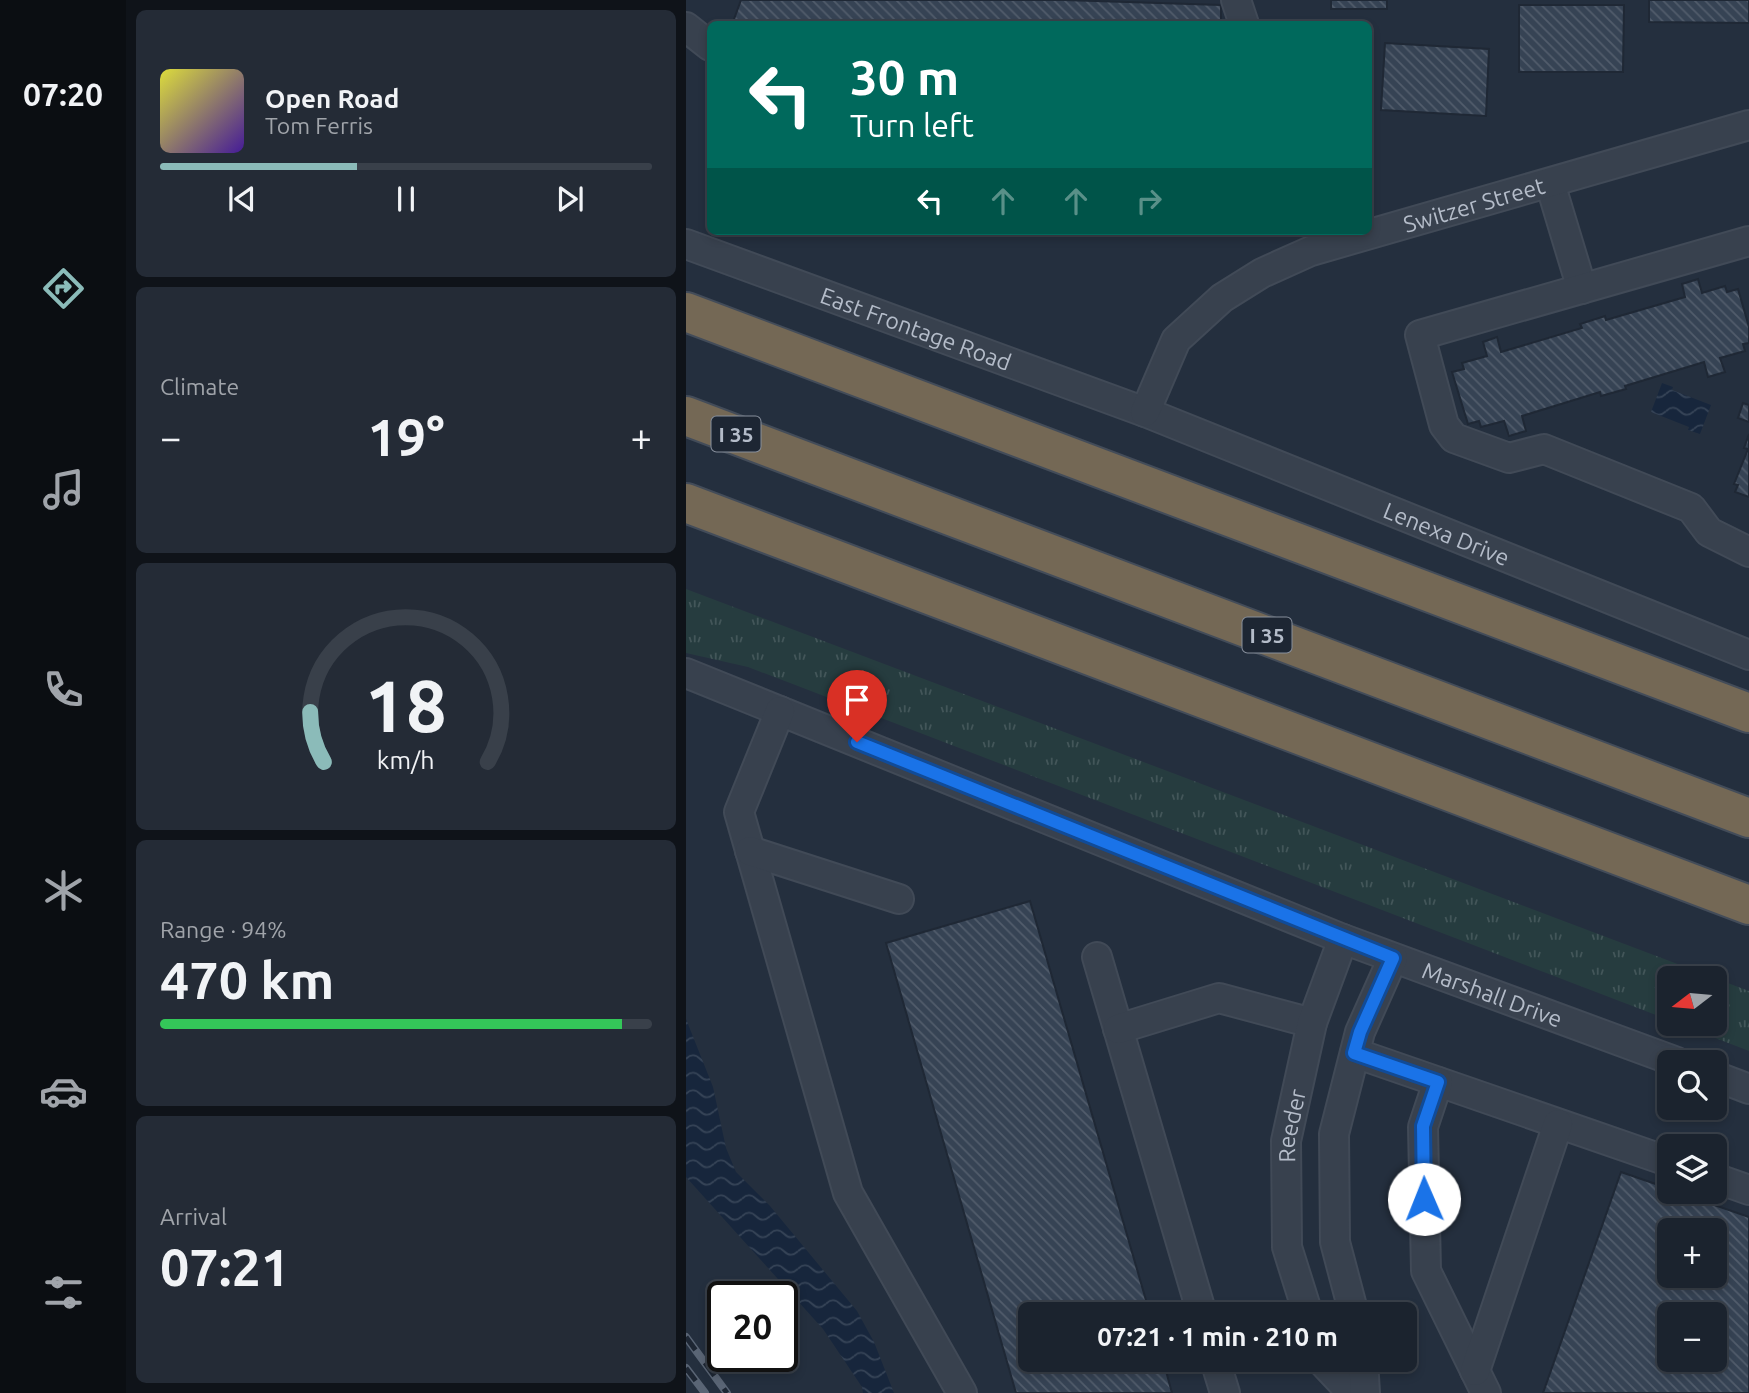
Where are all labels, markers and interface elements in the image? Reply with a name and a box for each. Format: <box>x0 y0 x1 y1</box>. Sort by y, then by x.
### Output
icon: left <box>735 49 826 140</box>
text: 30 m <box>850 49 959 104</box>
text: 07:20 <box>23 76 103 112</box>
text: Open Road <box>265 84 399 113</box>
text: Turn left <box>850 107 974 143</box>
text: Tom Ferris <box>265 113 373 138</box>
street label: Switzer Street <box>1400 172 1547 236</box>
icon: previous <box>223 180 261 218</box>
icon: pause <box>387 180 425 218</box>
icon: next <box>551 180 589 218</box>
icon: left <box>911 182 949 220</box>
icon: ahead <box>984 182 1022 220</box>
icon: ahead <box>1057 182 1095 220</box>
icon: right <box>1130 182 1168 220</box>
icon: directions <box>39 264 88 313</box>
street label: East Frontage Road <box>817 282 1015 375</box>
text: Climate <box>160 374 239 399</box>
text: 19° <box>367 408 445 466</box>
text: − <box>160 416 181 458</box>
text: + <box>631 416 652 458</box>
road number: I 35 <box>712 416 760 452</box>
icon: music <box>39 465 88 514</box>
street label: Lenexa Drive <box>1380 497 1513 570</box>
road number: I 35 <box>1242 618 1292 652</box>
icon: phone <box>39 665 88 714</box>
text: 18 <box>365 665 447 747</box>
pin <box>827 670 887 742</box>
icon: arrive <box>838 681 876 719</box>
text: km/h <box>377 746 435 774</box>
icon: climate <box>39 866 88 915</box>
text: Range · 94% <box>160 917 287 942</box>
text: 470 km <box>160 951 334 1009</box>
street label: Marshall Drive <box>1419 957 1566 1031</box>
north arrow <box>1657 966 1727 1036</box>
map controls <box>1657 966 1727 1372</box>
button: search <box>1657 1050 1727 1120</box>
icon: car <box>39 1067 88 1116</box>
street label: Reeder <box>1273 1086 1310 1163</box>
button: layers <box>1657 1134 1727 1204</box>
position arrow <box>1387 1162 1461 1236</box>
text: Arrival <box>160 1204 227 1229</box>
button: + <box>1657 1218 1727 1288</box>
text: 07:21 <box>160 1238 290 1296</box>
icon: filters <box>39 1268 88 1317</box>
speed limit sign: 20 <box>707 1281 798 1372</box>
button: − <box>1657 1302 1727 1372</box>
text: 07:21 · 1 min · 210 m <box>1097 1322 1338 1351</box>

